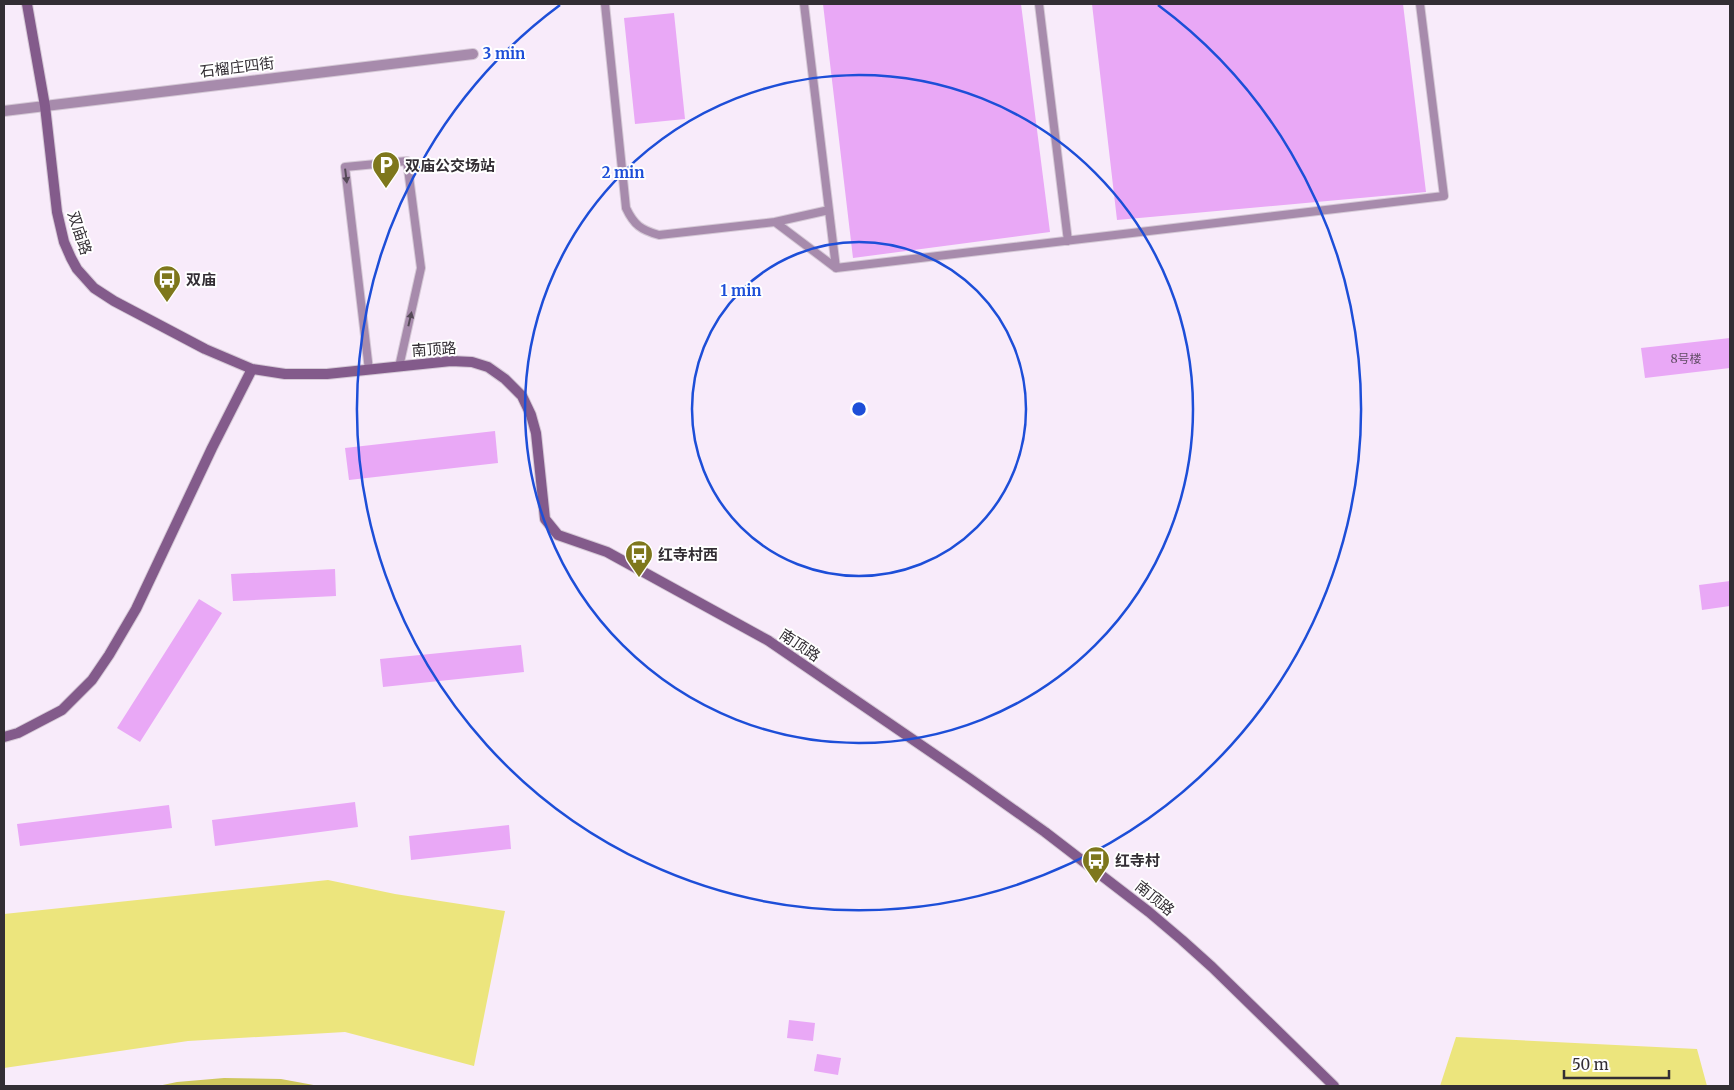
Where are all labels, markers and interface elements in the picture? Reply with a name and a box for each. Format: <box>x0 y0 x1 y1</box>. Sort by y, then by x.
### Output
text: 3 min <box>483 44 525 63</box>
street label: 石榴庄四街 <box>199 53 275 81</box>
parking icon: 双庙公交场站 <box>371 150 401 189</box>
place label: 双庙公交场站 <box>405 156 495 175</box>
text: 2 min <box>602 163 644 182</box>
one-way arrow <box>342 169 350 185</box>
street label: 双庙路 <box>64 209 96 257</box>
bus stop icon: 双庙 <box>152 264 182 303</box>
place label: 双庙 <box>186 270 216 289</box>
text: 1 min <box>721 281 761 300</box>
one-way arrow <box>406 311 414 327</box>
street label: 南顶路 <box>411 338 457 360</box>
house number: 8号楼 <box>1670 351 1702 366</box>
centre of rings <box>850 400 868 418</box>
bus stop icon: 红寺村西 <box>624 539 654 578</box>
place label: 红寺村西 <box>658 545 718 564</box>
street label: 南顶路 <box>776 625 824 665</box>
bus stop icon: 红寺村 <box>1081 845 1111 884</box>
place label: 红寺村 <box>1115 851 1160 870</box>
street label: 南顶路 <box>1132 876 1178 920</box>
scale bar <box>1564 1048 1669 1080</box>
text: 50 m <box>1572 1055 1609 1074</box>

